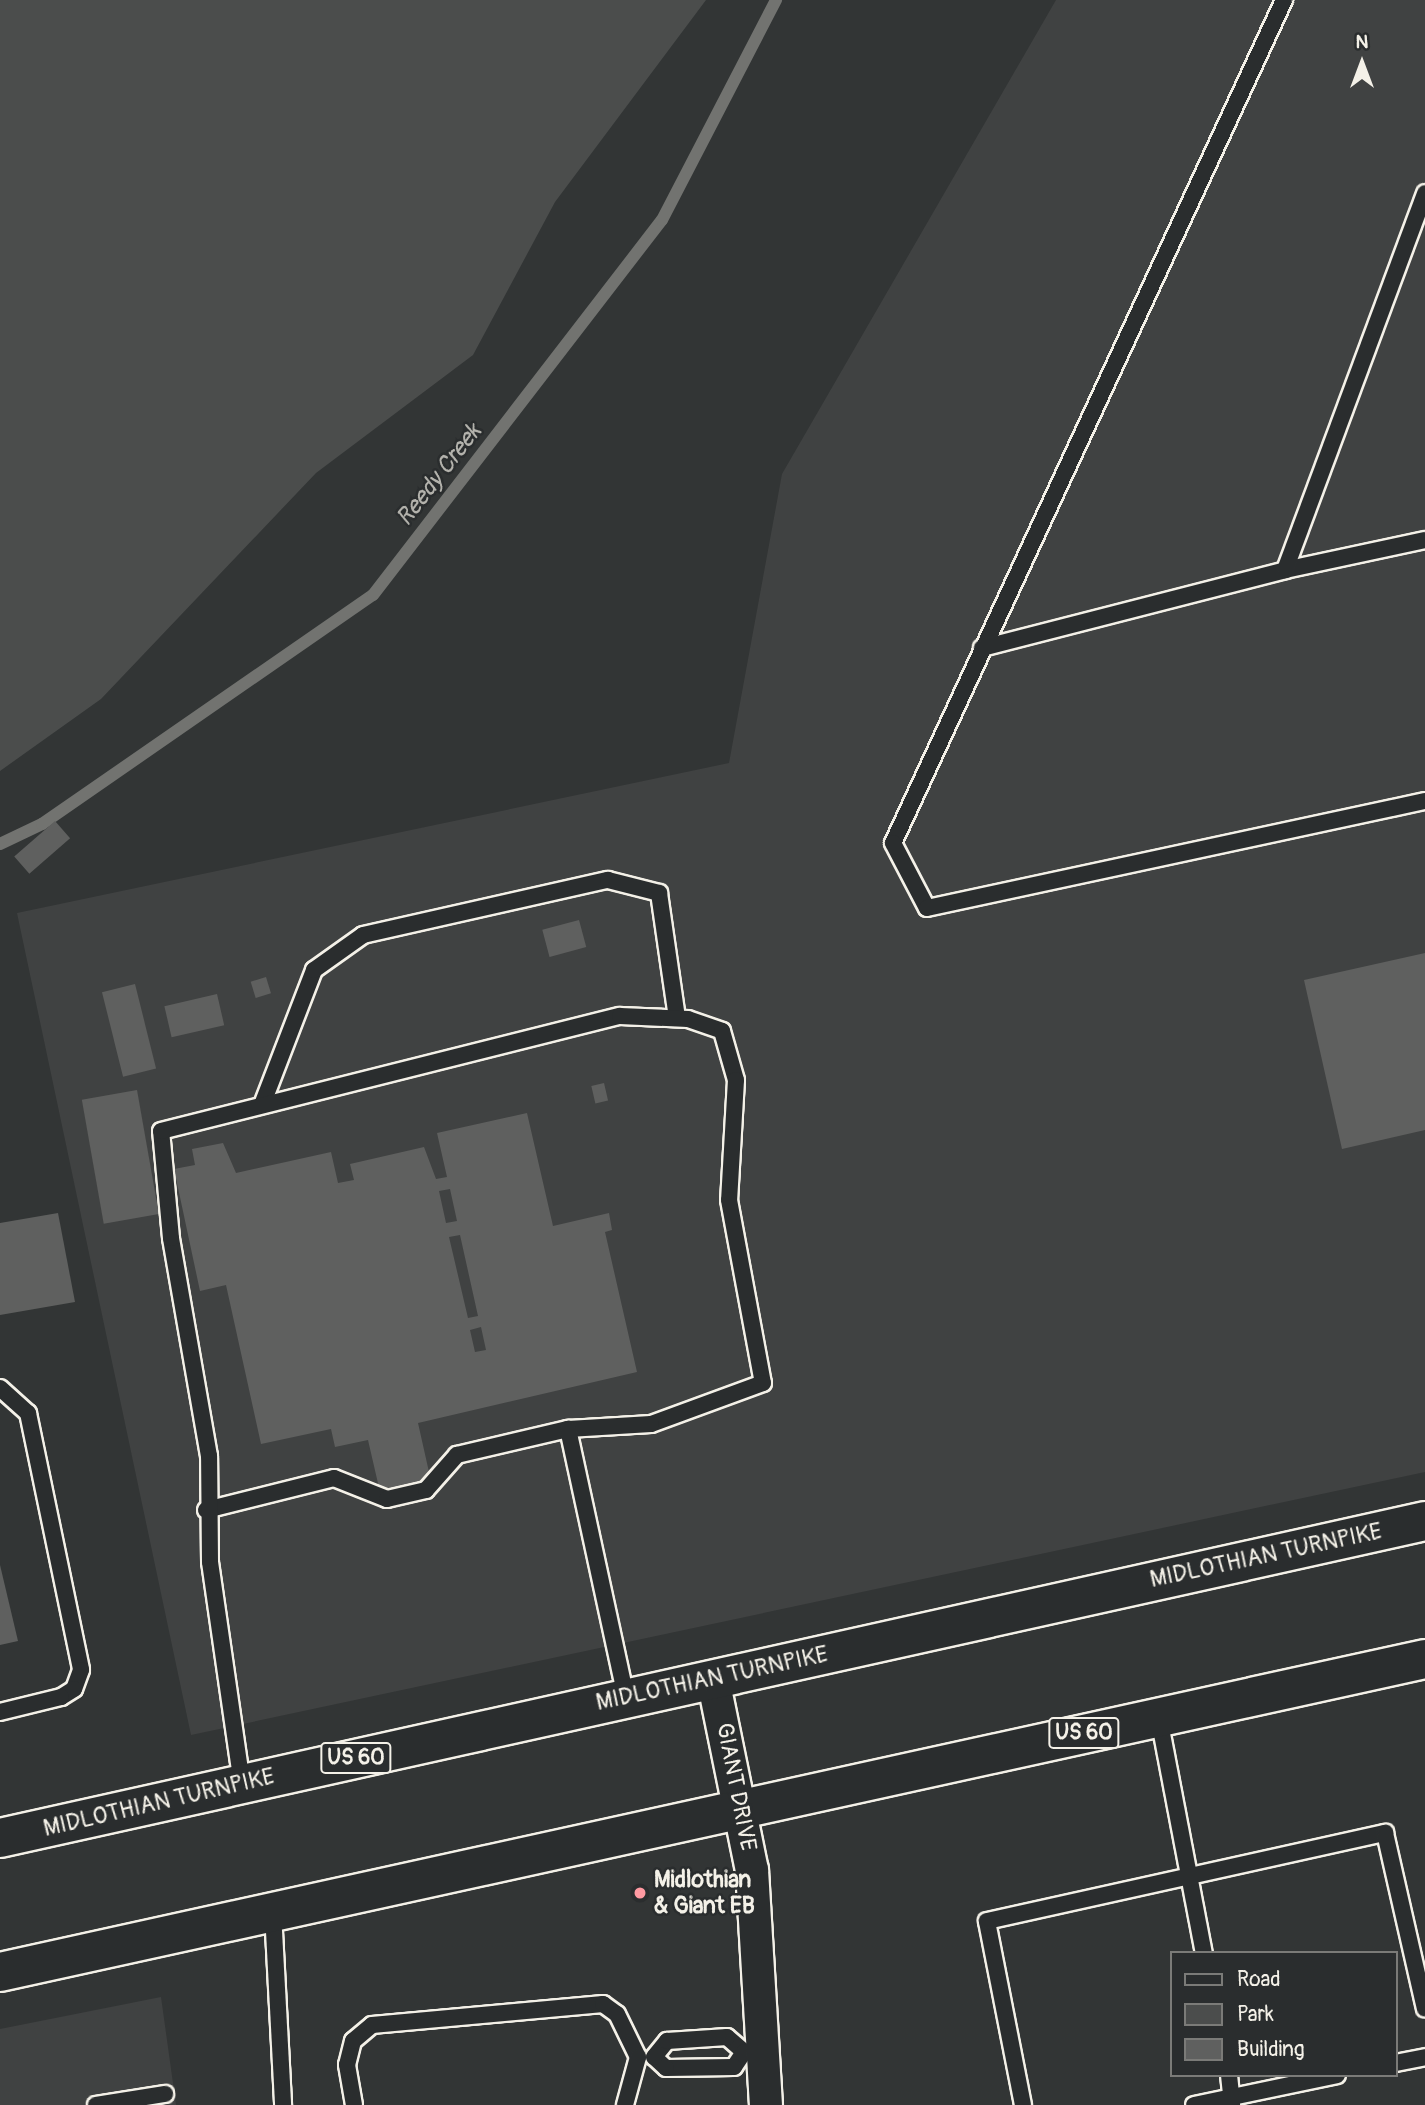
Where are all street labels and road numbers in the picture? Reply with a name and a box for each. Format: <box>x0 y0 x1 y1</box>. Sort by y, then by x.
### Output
street label: MIDLOTHIAN TURNPIKE <box>1148 1518 1384 1594</box>
street label: MIDLOTHIAN TURNPIKE <box>594 1641 830 1717</box>
road number: US 60 <box>1047 1716 1121 1750</box>
street label: GIANT DRIVE <box>710 1721 762 1853</box>
road number: US 60 <box>319 1740 393 1776</box>
street label: MIDLOTHIAN TURNPIKE <box>41 1763 277 1843</box>

